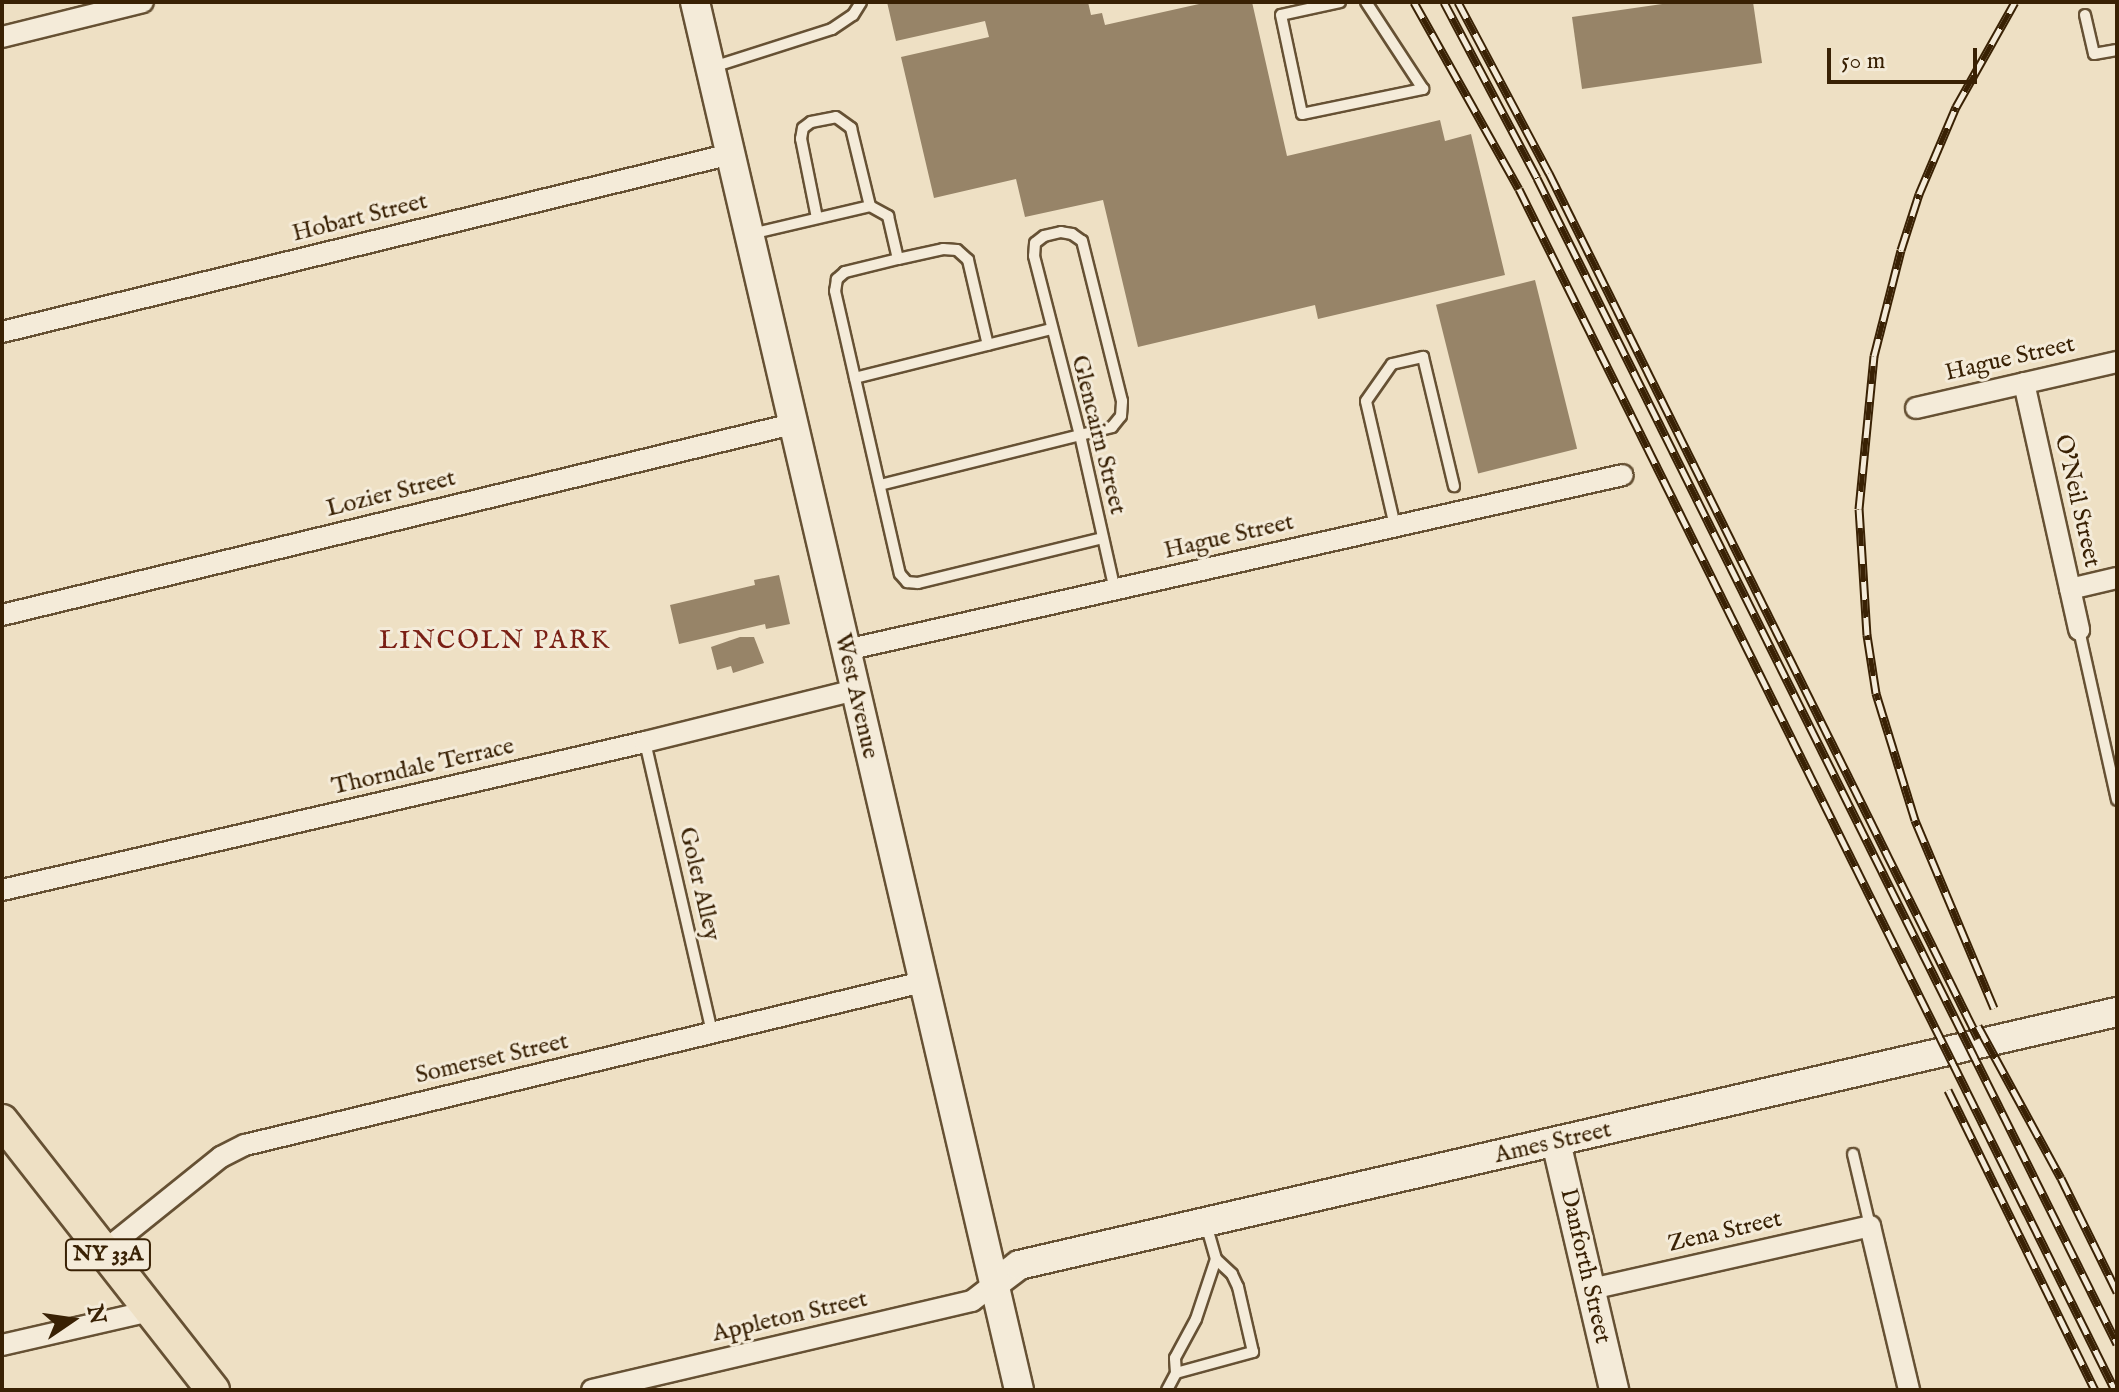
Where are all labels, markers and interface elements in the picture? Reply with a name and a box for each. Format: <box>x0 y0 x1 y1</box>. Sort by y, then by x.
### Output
scale bar <box>1831 32 1981 82</box>
text: 50 m <box>1841 46 1885 77</box>
street label: Hobart Street <box>289 187 431 249</box>
street label: Hague Street <box>1942 330 2078 388</box>
street label: Glencairn Street <box>1064 352 1132 518</box>
street label: O'Neil Street <box>2048 432 2106 570</box>
street label: Lozier Street <box>323 464 459 524</box>
street label: Hague Street <box>1161 508 1297 566</box>
district label: LINCOLN PARK <box>379 625 611 657</box>
street label: West Avenue <box>828 630 884 762</box>
street label: Thorndale Terrace <box>329 732 517 802</box>
street label: Goler Alley <box>672 824 726 944</box>
street label: Somerset Street <box>413 1027 571 1091</box>
street label: Ames Street <box>1492 1116 1614 1170</box>
street label: Danforth Street <box>1553 1186 1617 1346</box>
street label: Zena Street <box>1665 1205 1785 1259</box>
road number: NY 33A <box>64 1237 152 1273</box>
north arrow <box>32 1280 112 1360</box>
street label: Appleton Street <box>710 1285 870 1349</box>
text: N <box>80 1302 111 1327</box>

